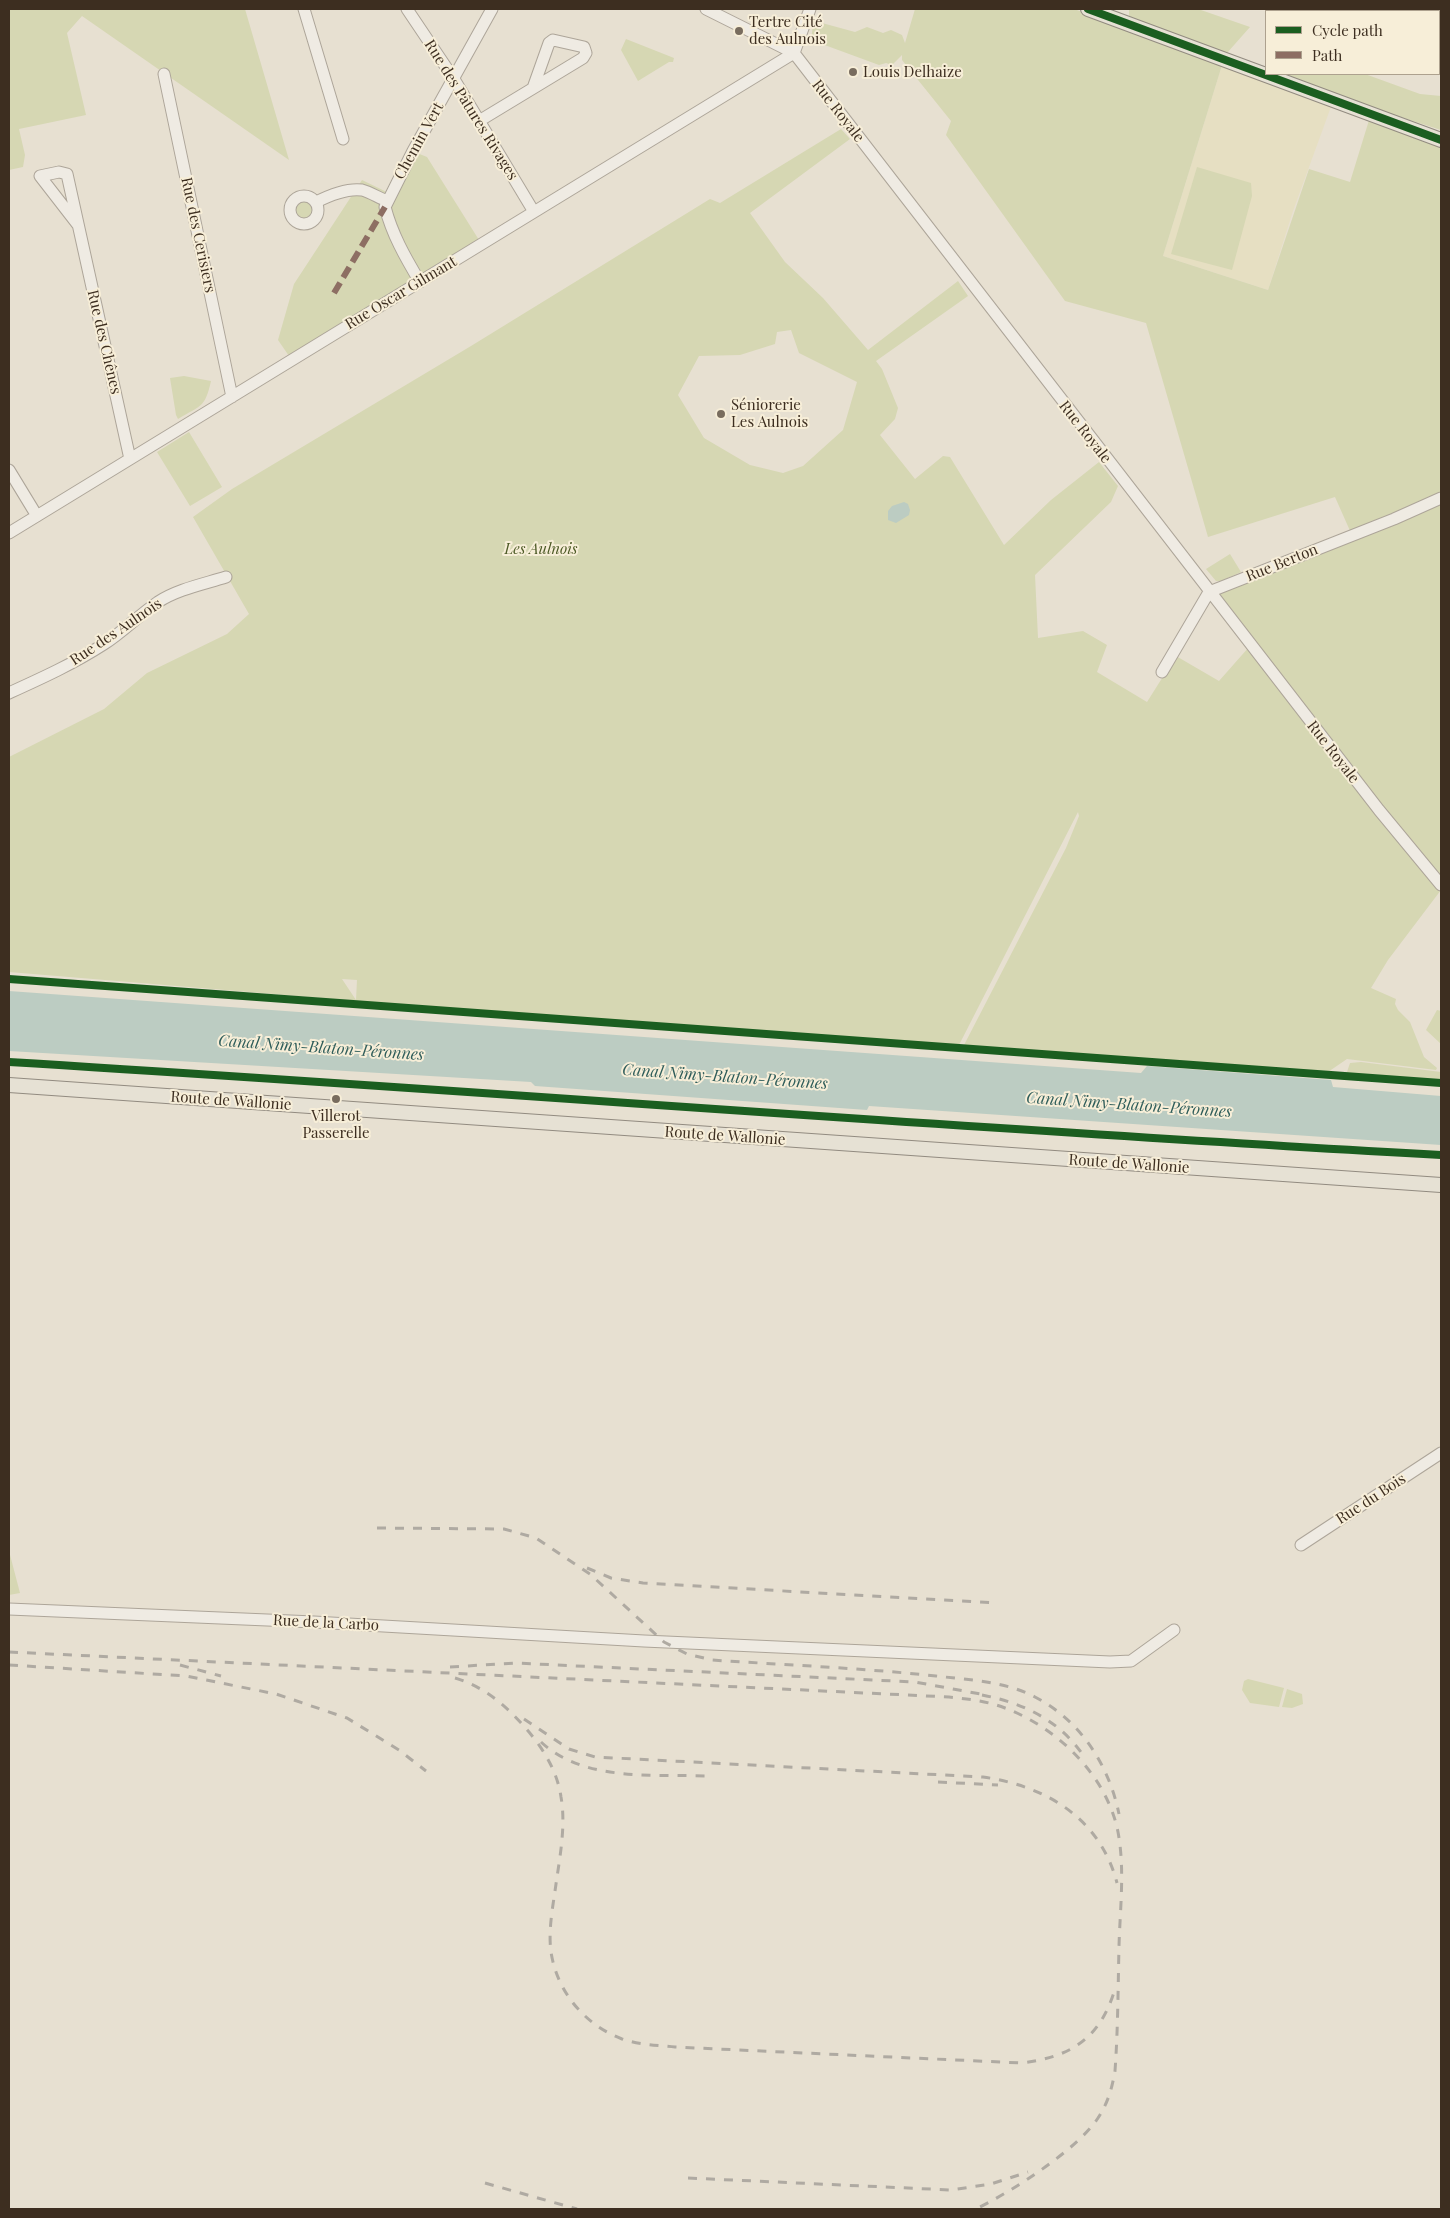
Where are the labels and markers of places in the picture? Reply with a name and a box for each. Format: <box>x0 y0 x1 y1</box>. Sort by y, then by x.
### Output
place label: Tertre Cité des Aulnois <box>749 13 826 48</box>
marker: Tertre Cité des Aulnois <box>733 25 745 37</box>
place label: Louis Delhaize <box>863 63 962 81</box>
marker: Louis Delhaize <box>847 66 859 78</box>
place label: Séniorerie Les Aulnois <box>731 396 808 431</box>
marker: Séniorerie Les Aulnois <box>715 408 727 420</box>
marker: Villerot Passerelle <box>330 1093 342 1105</box>
place label: Villerot Passerelle <box>302 1107 370 1142</box>

